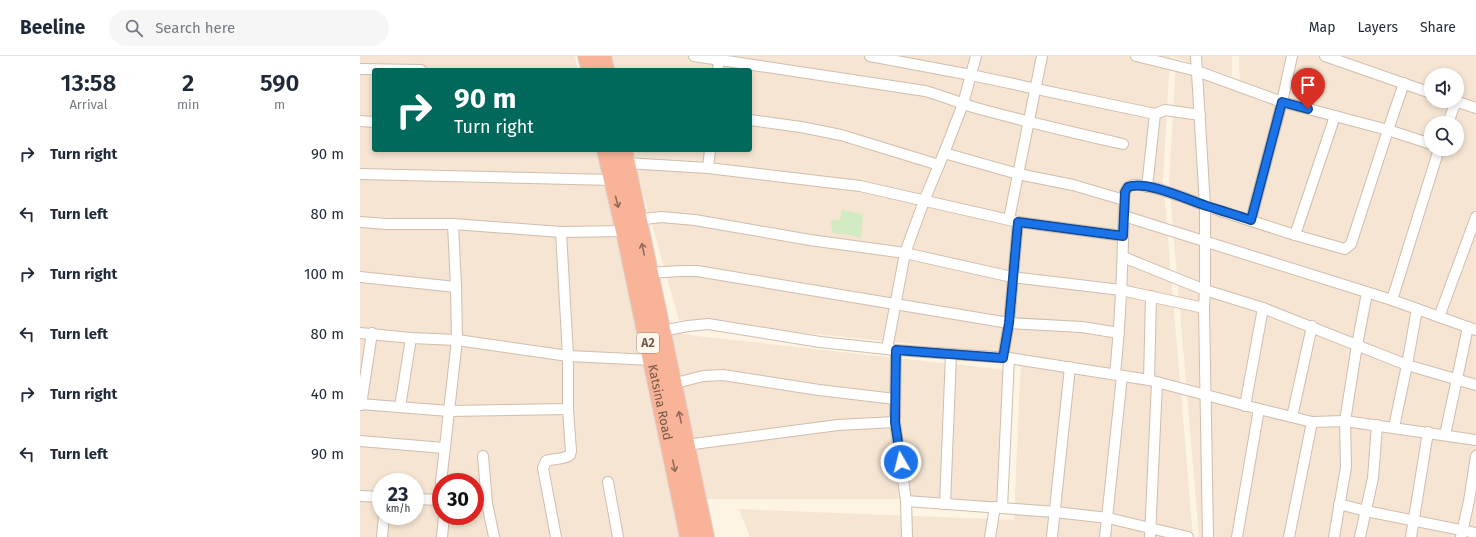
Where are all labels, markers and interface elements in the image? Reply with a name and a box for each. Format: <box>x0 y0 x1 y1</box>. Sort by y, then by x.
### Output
search box <box>109 10 389 46</box>
text: Beeline <box>20 16 85 39</box>
icon: search <box>123 17 145 39</box>
text: Search here <box>155 19 235 37</box>
text: Map <box>1309 19 1335 36</box>
text: Layers <box>1357 19 1398 36</box>
text: Share <box>1420 19 1456 36</box>
pin <box>1291 68 1325 109</box>
map controls <box>1424 68 1464 156</box>
button: sound <box>1424 68 1464 108</box>
text: 13:58 <box>61 69 116 97</box>
text: 2 <box>182 69 194 97</box>
text: 590 <box>260 69 299 97</box>
icon: arrive <box>1297 74 1319 96</box>
text: 90 m <box>454 82 516 115</box>
icon: right <box>388 84 440 136</box>
text: Arrival <box>69 97 107 112</box>
text: min <box>177 97 199 112</box>
text: m <box>274 97 285 112</box>
text: Turn right <box>454 116 534 138</box>
button: search <box>1424 116 1464 156</box>
icon: right <box>16 143 38 165</box>
text: Turn right <box>50 145 117 163</box>
text: 90 m <box>311 145 344 163</box>
one-way arrow <box>614 195 621 208</box>
icon: left <box>16 203 38 225</box>
text: Turn left <box>50 205 108 223</box>
text: 80 m <box>311 205 344 223</box>
one-way arrow <box>639 242 647 255</box>
icon: right <box>16 263 38 285</box>
text: Turn right <box>50 265 117 283</box>
text: 100 m <box>304 265 344 283</box>
icon: left <box>16 323 38 345</box>
text: Turn left <box>50 325 108 343</box>
text: 80 m <box>311 325 344 343</box>
road number: A2 <box>637 333 659 353</box>
street label: Katsina Road <box>645 363 676 442</box>
icon: right <box>16 383 38 405</box>
text: Turn right <box>50 385 117 403</box>
text: 40 m <box>311 385 344 403</box>
one-way arrow <box>675 411 683 424</box>
position arrow <box>880 441 922 483</box>
icon: left <box>16 443 38 465</box>
text: Turn left <box>50 445 108 463</box>
text: 90 m <box>311 445 344 463</box>
one-way arrow <box>671 459 679 472</box>
speed limit sign: 30 <box>432 473 484 525</box>
text: 23 <box>388 482 408 506</box>
text: km/h <box>386 503 410 515</box>

